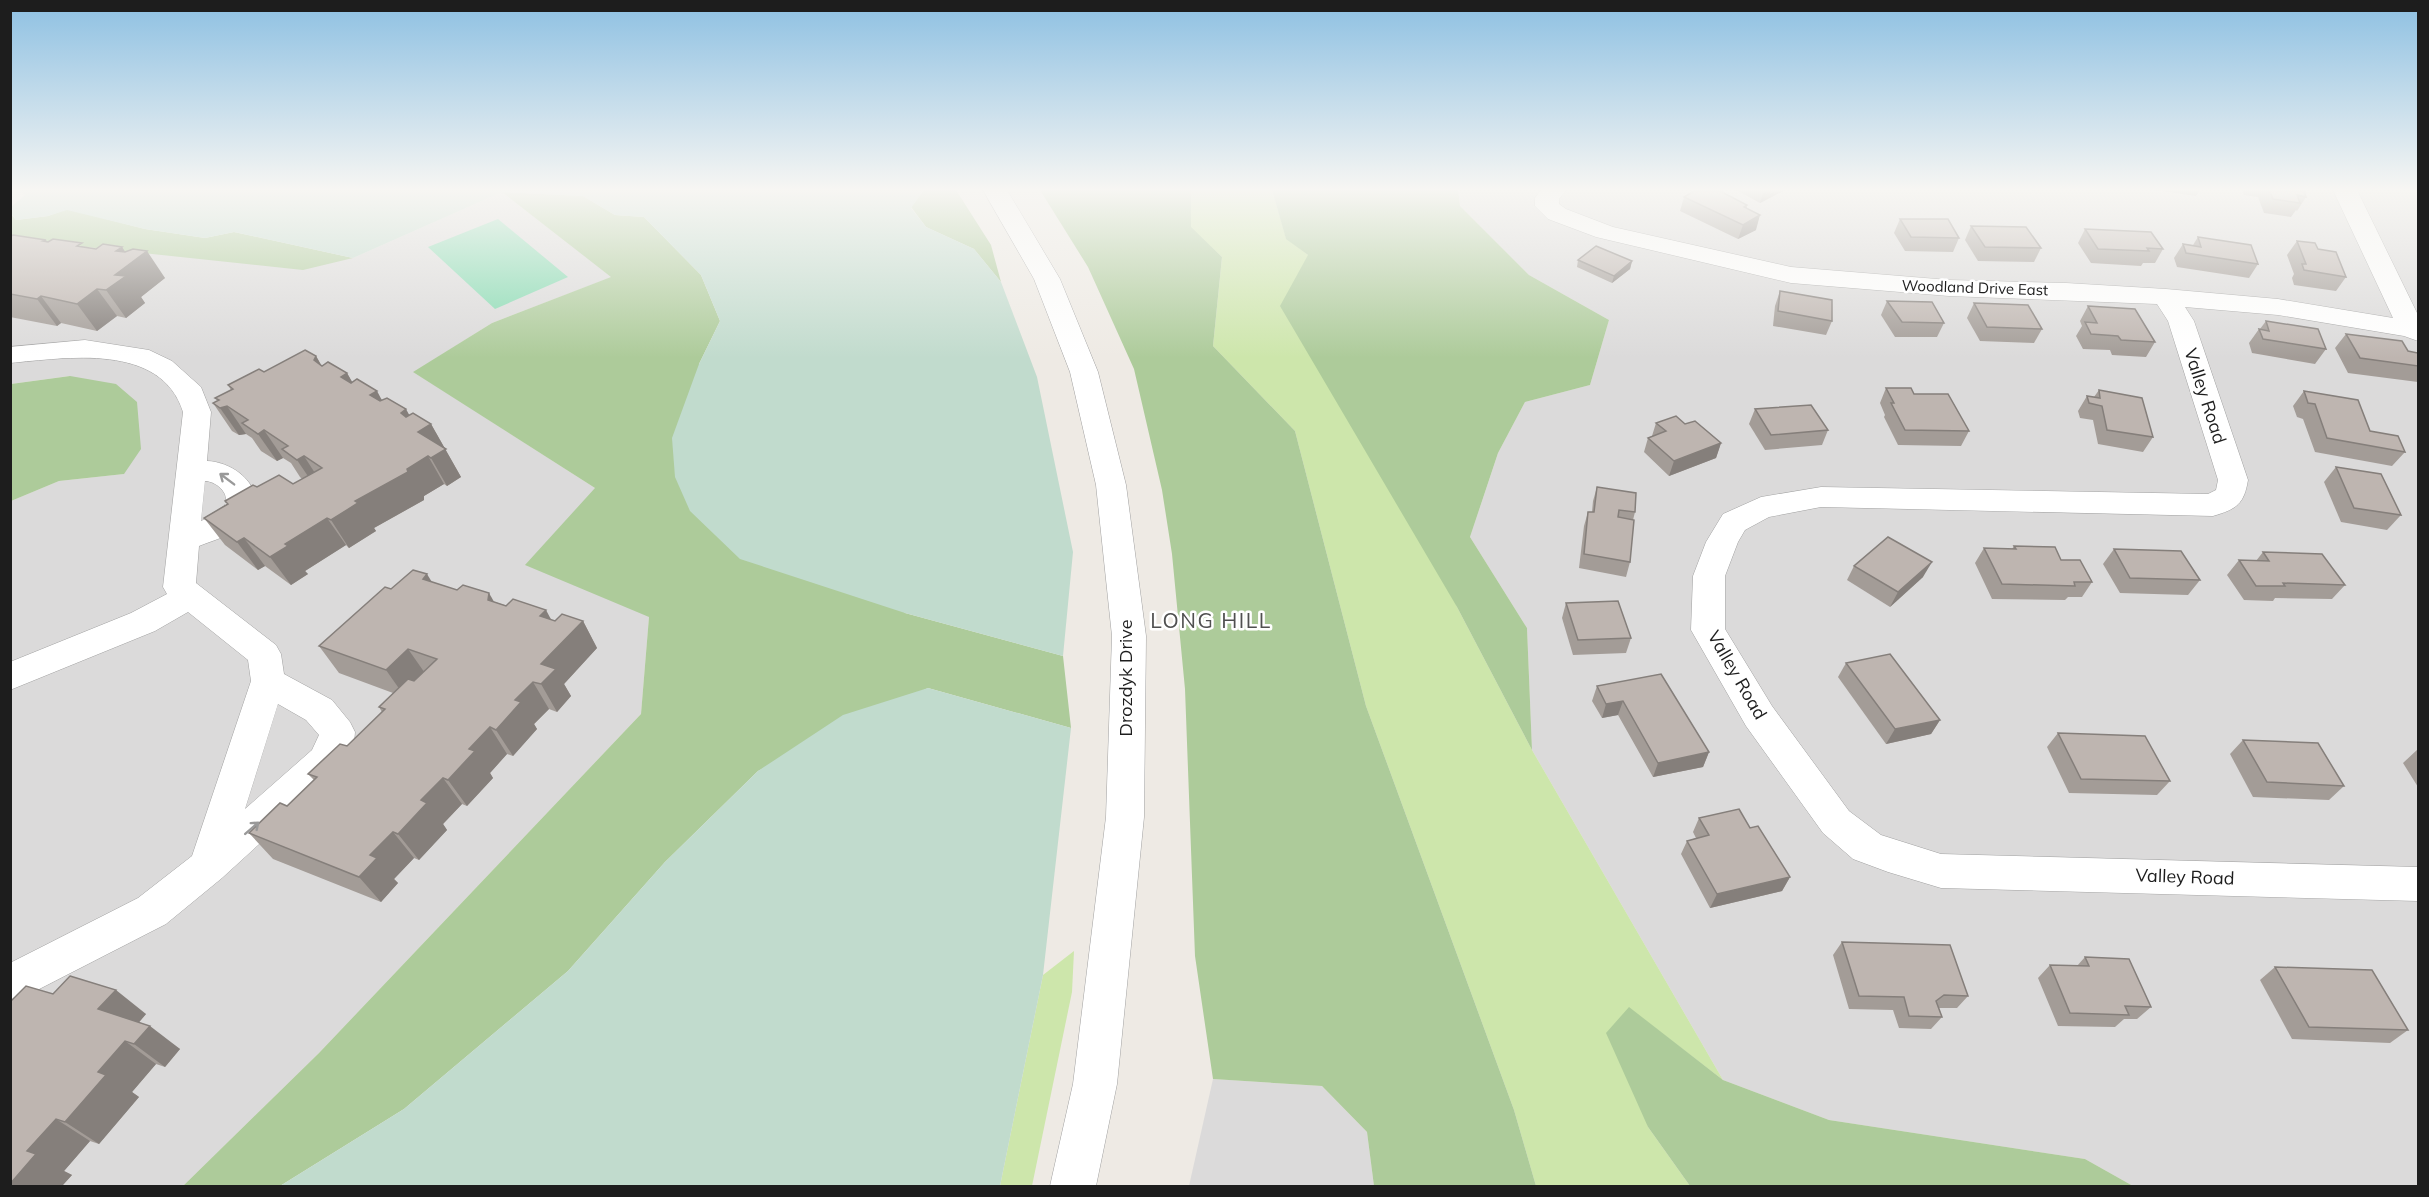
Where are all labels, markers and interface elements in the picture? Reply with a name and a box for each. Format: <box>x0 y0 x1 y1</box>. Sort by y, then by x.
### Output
street label: Woodland Drive East <box>1901 275 2049 300</box>
street label: Valley Road <box>2179 345 2232 446</box>
one-way arrow <box>219 473 235 486</box>
district label: LONG HILL <box>1150 607 1272 633</box>
street label: Drozdyk Drive <box>1114 620 1137 737</box>
street label: Valley Road <box>1703 626 1772 723</box>
one-way arrow <box>244 821 259 835</box>
street label: Valley Road <box>2135 863 2235 890</box>

